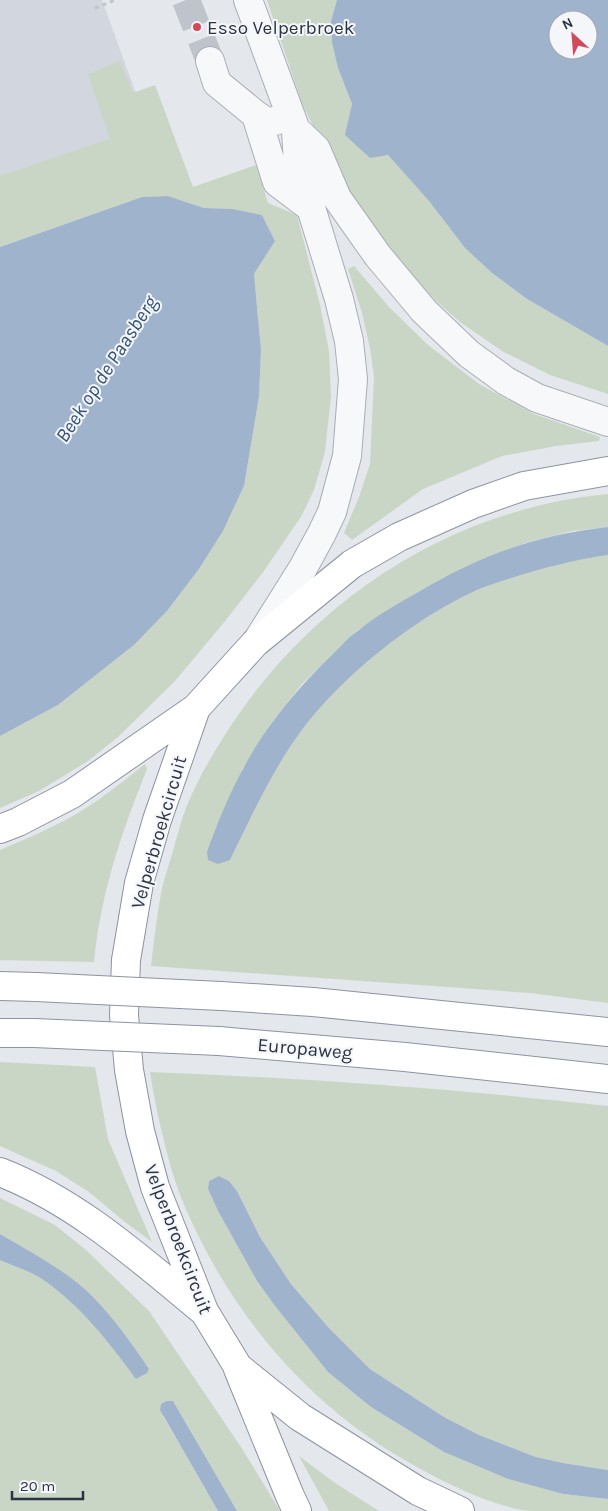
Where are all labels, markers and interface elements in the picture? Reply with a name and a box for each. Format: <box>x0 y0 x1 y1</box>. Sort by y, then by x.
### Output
north arrow <box>548 10 598 60</box>
text: N <box>559 14 576 34</box>
place label: Esso Velperbroek <box>207 17 355 39</box>
marker: Esso Velperbroek <box>191 21 203 33</box>
water label: Beek op de Paasberg <box>51 291 163 447</box>
street label: Velperbroekcircuit <box>127 753 191 911</box>
street label: Europaweg <box>257 1034 354 1064</box>
street label: Velperbroekcircuit <box>139 1162 217 1317</box>
scale bar <box>12 1468 84 1500</box>
text: 20 m <box>20 1477 55 1495</box>

